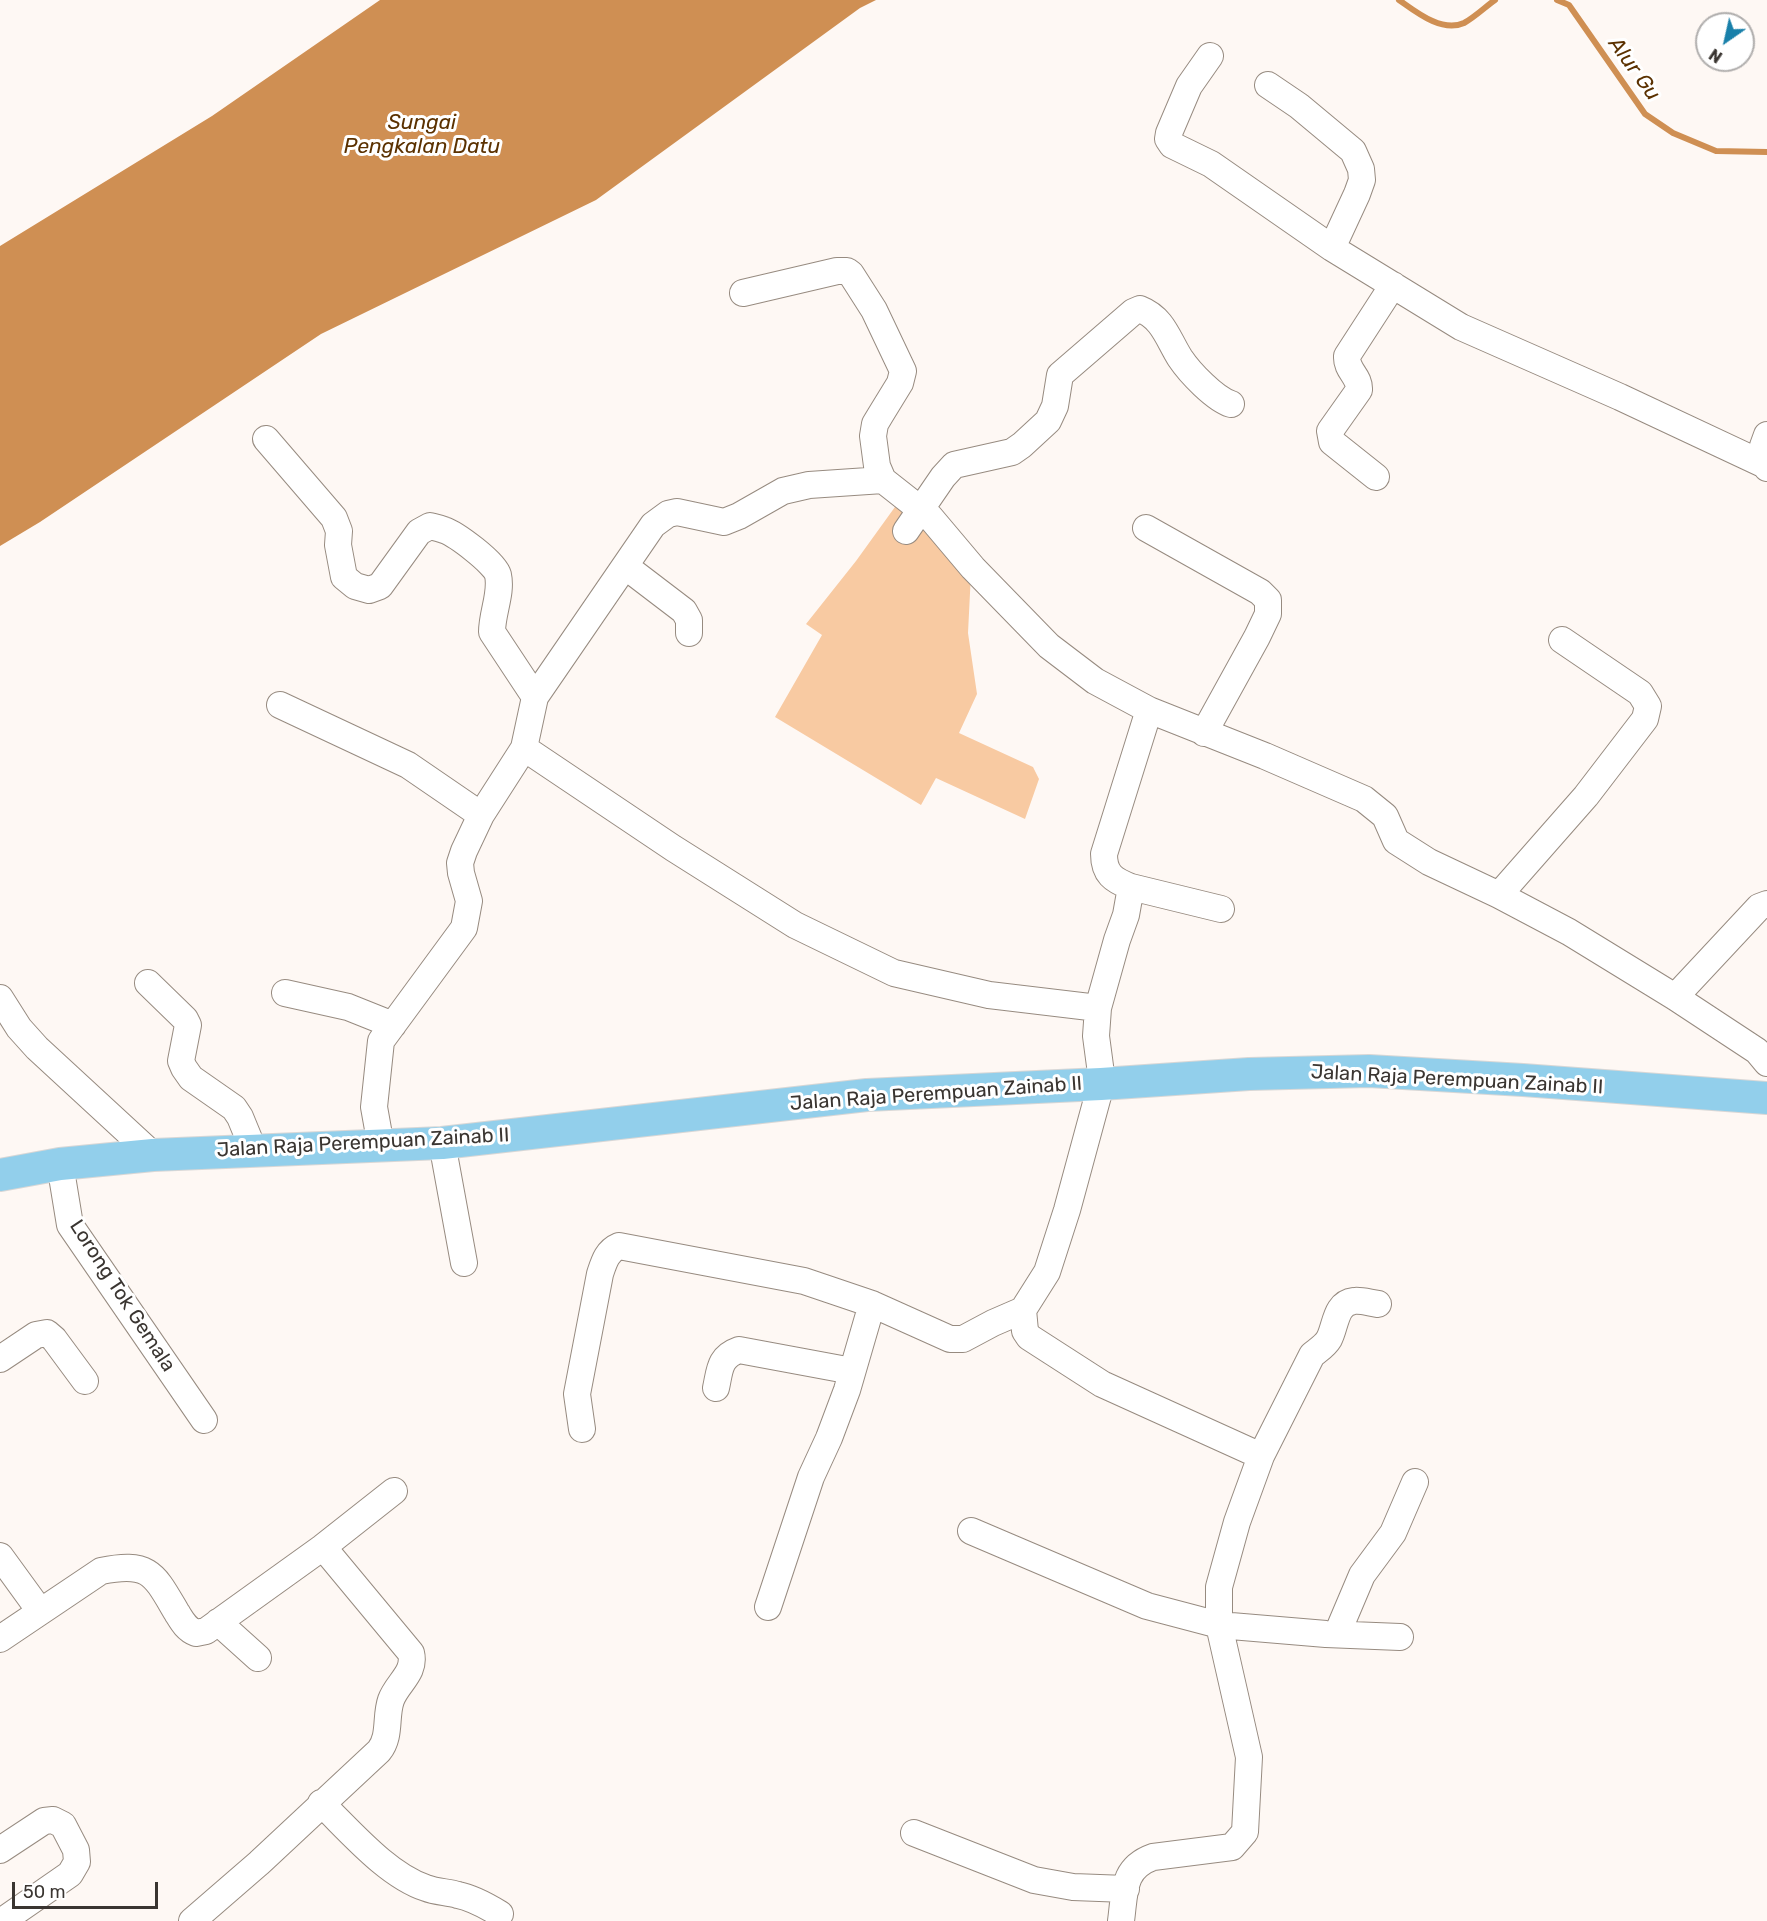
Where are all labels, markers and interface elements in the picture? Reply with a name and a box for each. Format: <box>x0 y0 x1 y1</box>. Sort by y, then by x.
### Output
north arrow <box>1695 12 1755 72</box>
water label: Alur Gu <box>1603 32 1665 106</box>
text: N <box>1706 45 1726 67</box>
water label: Sungai Pengkalan Datu <box>344 110 500 160</box>
street label: Jalan Raja Perempuan Zainab II <box>1310 1060 1604 1100</box>
street label: Jalan Raja Perempuan Zainab II <box>789 1072 1083 1116</box>
street label: Jalan Raja Perempuan Zainab II <box>216 1123 510 1163</box>
street label: Lorong Tok Gemala <box>64 1216 180 1376</box>
scale bar <box>15 1870 160 1908</box>
text: 50 m <box>23 1881 66 1903</box>

